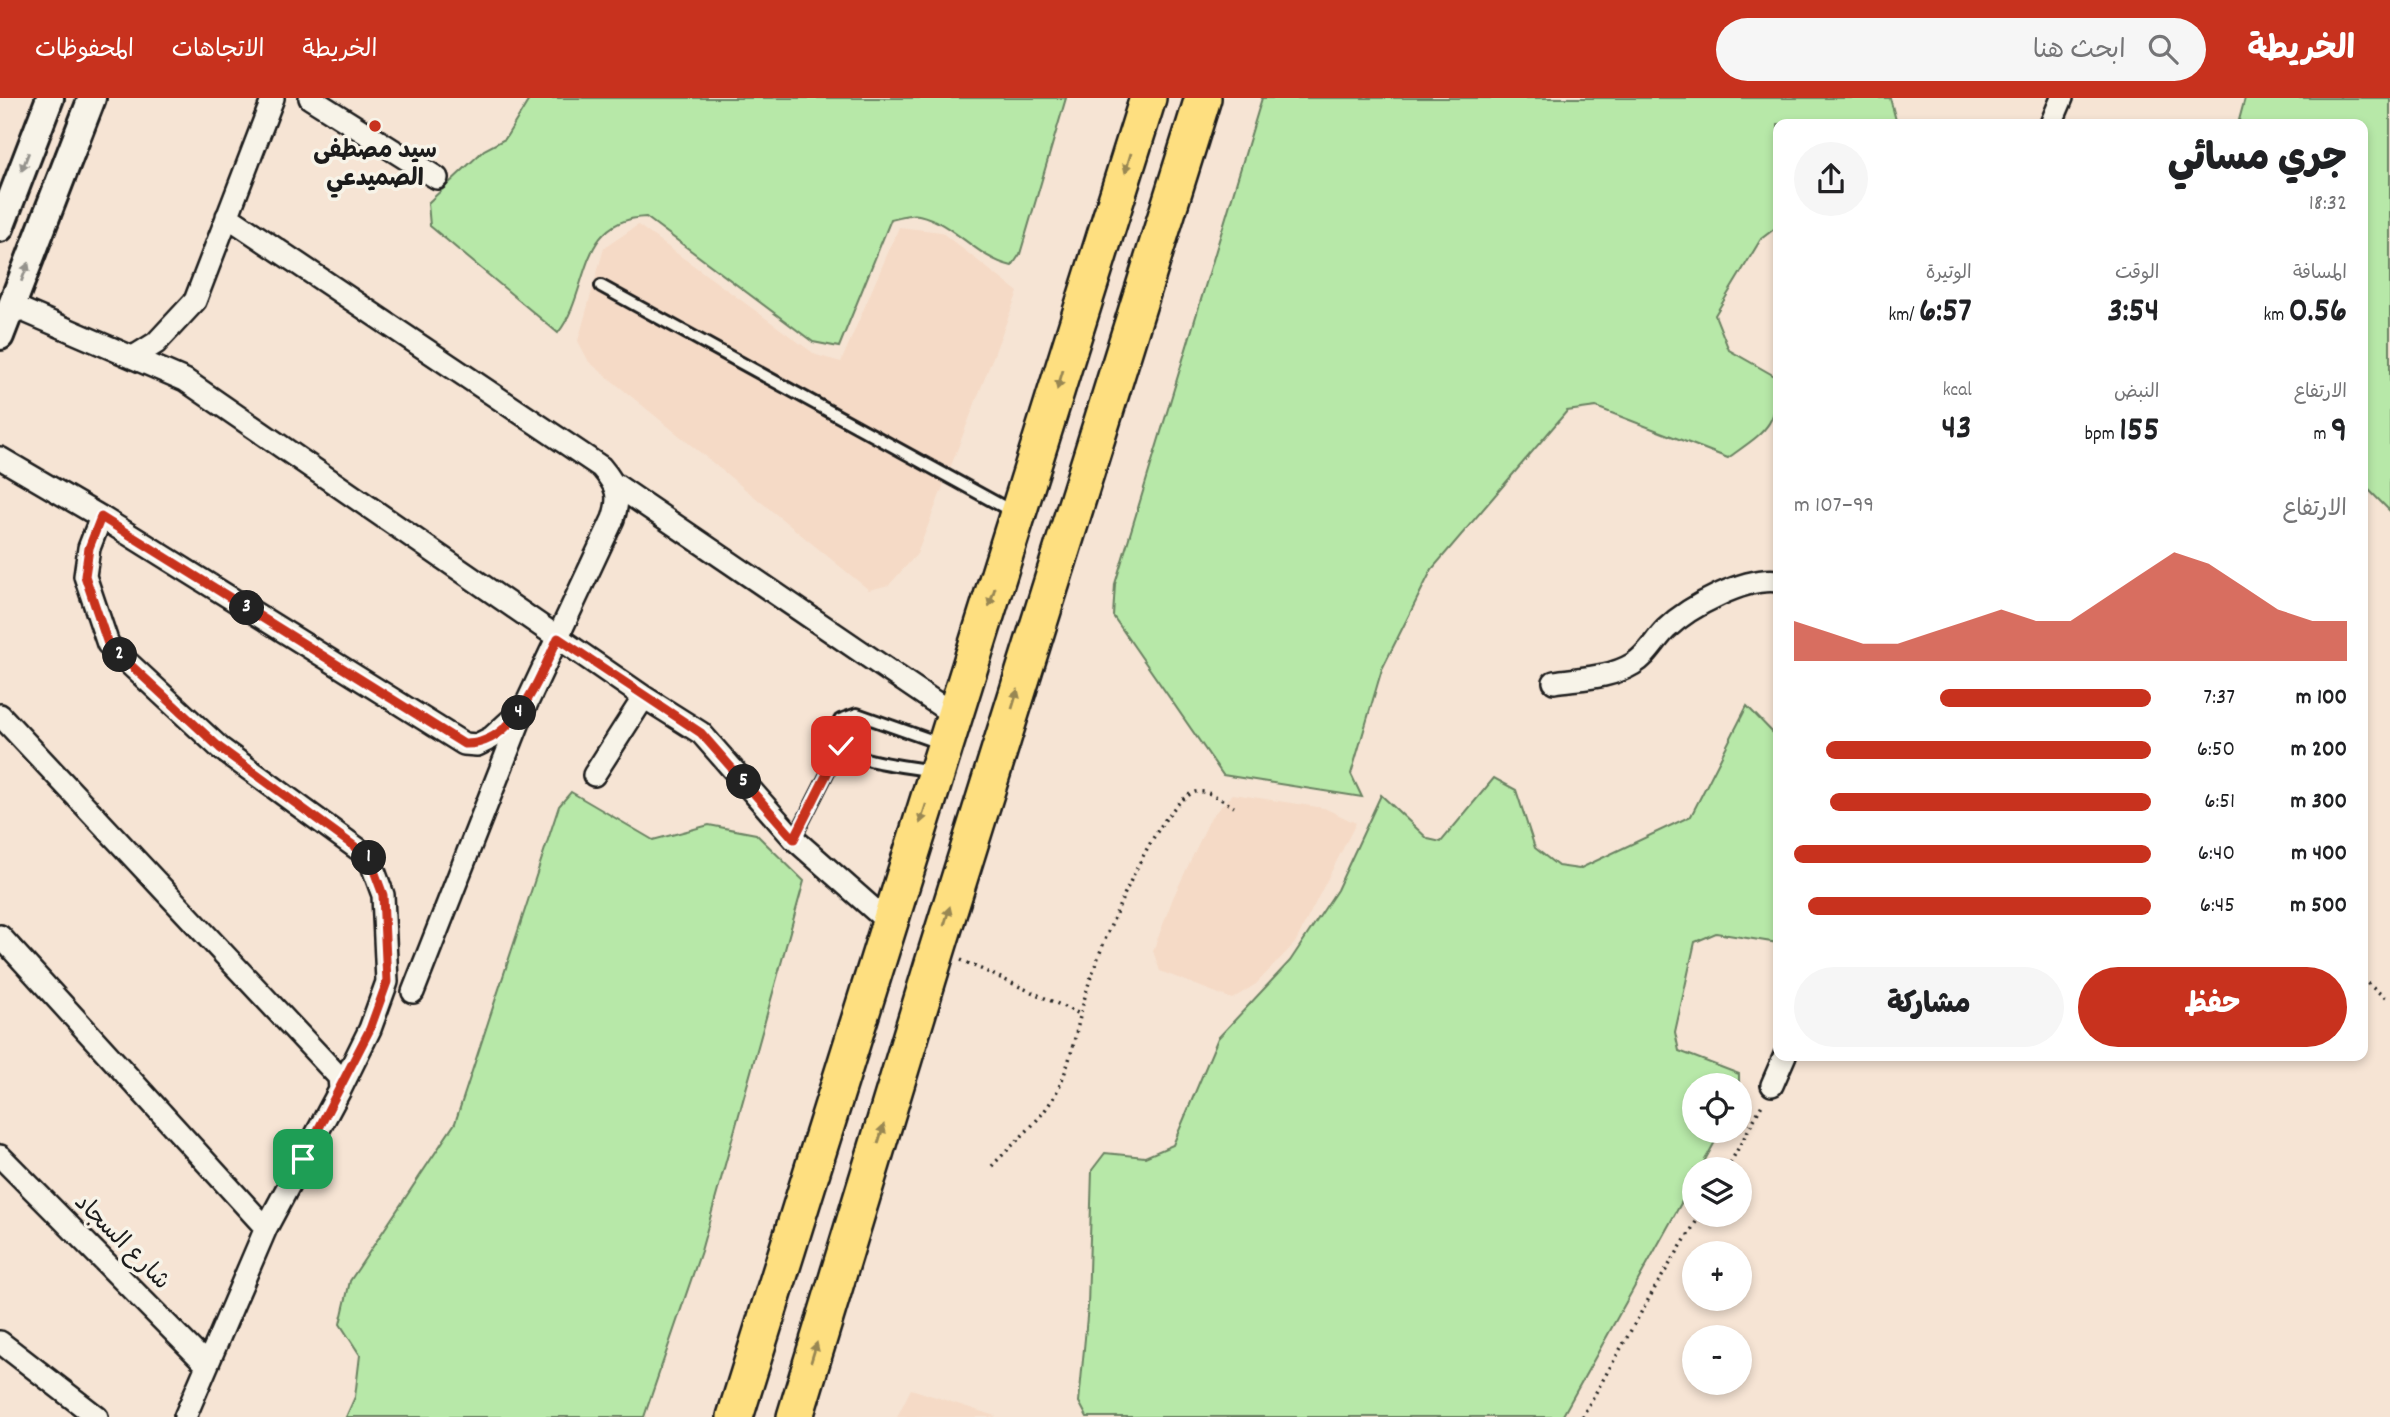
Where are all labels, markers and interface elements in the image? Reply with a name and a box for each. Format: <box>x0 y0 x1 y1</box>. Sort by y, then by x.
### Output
search box <box>1716 18 2206 81</box>
text: الخريطة <box>2248 28 2355 75</box>
icon: search <box>2144 30 2182 68</box>
text: ابحث هنا <box>2033 33 2126 70</box>
text: المحفوظات <box>35 34 134 68</box>
text: الاتجاهات <box>172 34 265 68</box>
text: الخريطة <box>303 34 377 68</box>
marker: سيد مصطفى الصميدعي <box>367 118 383 134</box>
text: جري مسائي <box>2168 134 2347 189</box>
place label: سيد مصطفى الصميدعي <box>313 135 437 198</box>
button: share <box>1794 142 1868 216</box>
one-way arrow <box>20 151 31 172</box>
one-way arrow <box>1122 153 1133 174</box>
text: 18:32 <box>2309 188 2347 221</box>
text: الوتيرة <box>1926 261 1972 288</box>
text: الوقت <box>2115 261 2159 288</box>
text: المسافة <box>2293 261 2347 288</box>
one-way arrow <box>20 262 31 283</box>
text: 6:57 <box>1919 288 1972 338</box>
text: 3:54 <box>2107 288 2159 338</box>
text: 0.56 <box>2289 288 2347 338</box>
text: /km <box>1888 303 1919 330</box>
text: km <box>2264 303 2289 330</box>
one-way arrow <box>1055 370 1065 391</box>
text: kcal <box>1943 378 1972 405</box>
text: النبض <box>2114 380 2159 407</box>
text: الارتفاع <box>2294 380 2347 407</box>
text: 43 <box>1942 405 1972 455</box>
text: 155 <box>2119 407 2159 457</box>
text: 9 <box>2331 407 2347 457</box>
text: bpm <box>2085 422 2119 449</box>
text: m <box>2314 422 2331 449</box>
text: 99–107 m <box>1794 490 1874 523</box>
text: الارتفاع <box>2283 494 2347 527</box>
one-way arrow <box>986 587 997 608</box>
pin: 3 <box>230 590 264 626</box>
text: 3 <box>242 594 251 621</box>
pin: 2 <box>102 638 138 672</box>
text: 2 <box>115 641 124 668</box>
text: 7:37 <box>2203 682 2235 715</box>
text: 100 m <box>2296 682 2347 715</box>
one-way arrow <box>1010 689 1021 710</box>
pin: 4 <box>502 696 536 730</box>
text: 4 <box>515 699 522 726</box>
pin <box>811 716 871 776</box>
icon: check <box>822 727 860 765</box>
text: 6:50 <box>2197 734 2235 767</box>
text: 200 m <box>2291 734 2347 767</box>
pin: 5 <box>726 764 762 800</box>
text: 5 <box>739 768 748 795</box>
text: 6:51 <box>2204 786 2235 819</box>
text: 300 m <box>2291 786 2347 819</box>
one-way arrow <box>917 804 927 825</box>
text: 6:40 <box>2198 838 2235 871</box>
text: 400 m <box>2291 838 2347 871</box>
pin: 1 <box>352 840 386 876</box>
text: 1 <box>366 844 371 871</box>
text: 6:45 <box>2200 890 2235 923</box>
text: 500 m <box>2290 890 2347 923</box>
one-way arrow <box>942 906 953 927</box>
button: مشاركة <box>1794 967 2064 1047</box>
button: حفظ <box>2078 967 2347 1047</box>
map controls <box>1682 1073 1752 1395</box>
button: locate <box>1682 1073 1752 1143</box>
one-way arrow <box>876 1123 886 1144</box>
pin <box>273 1129 333 1189</box>
icon: arrive <box>284 1140 322 1178</box>
button: layers <box>1682 1157 1752 1227</box>
street label: شارع السجاد <box>65 1187 177 1299</box>
button: + <box>1682 1241 1752 1311</box>
button: − <box>1682 1325 1752 1395</box>
one-way arrow <box>810 1341 820 1362</box>

